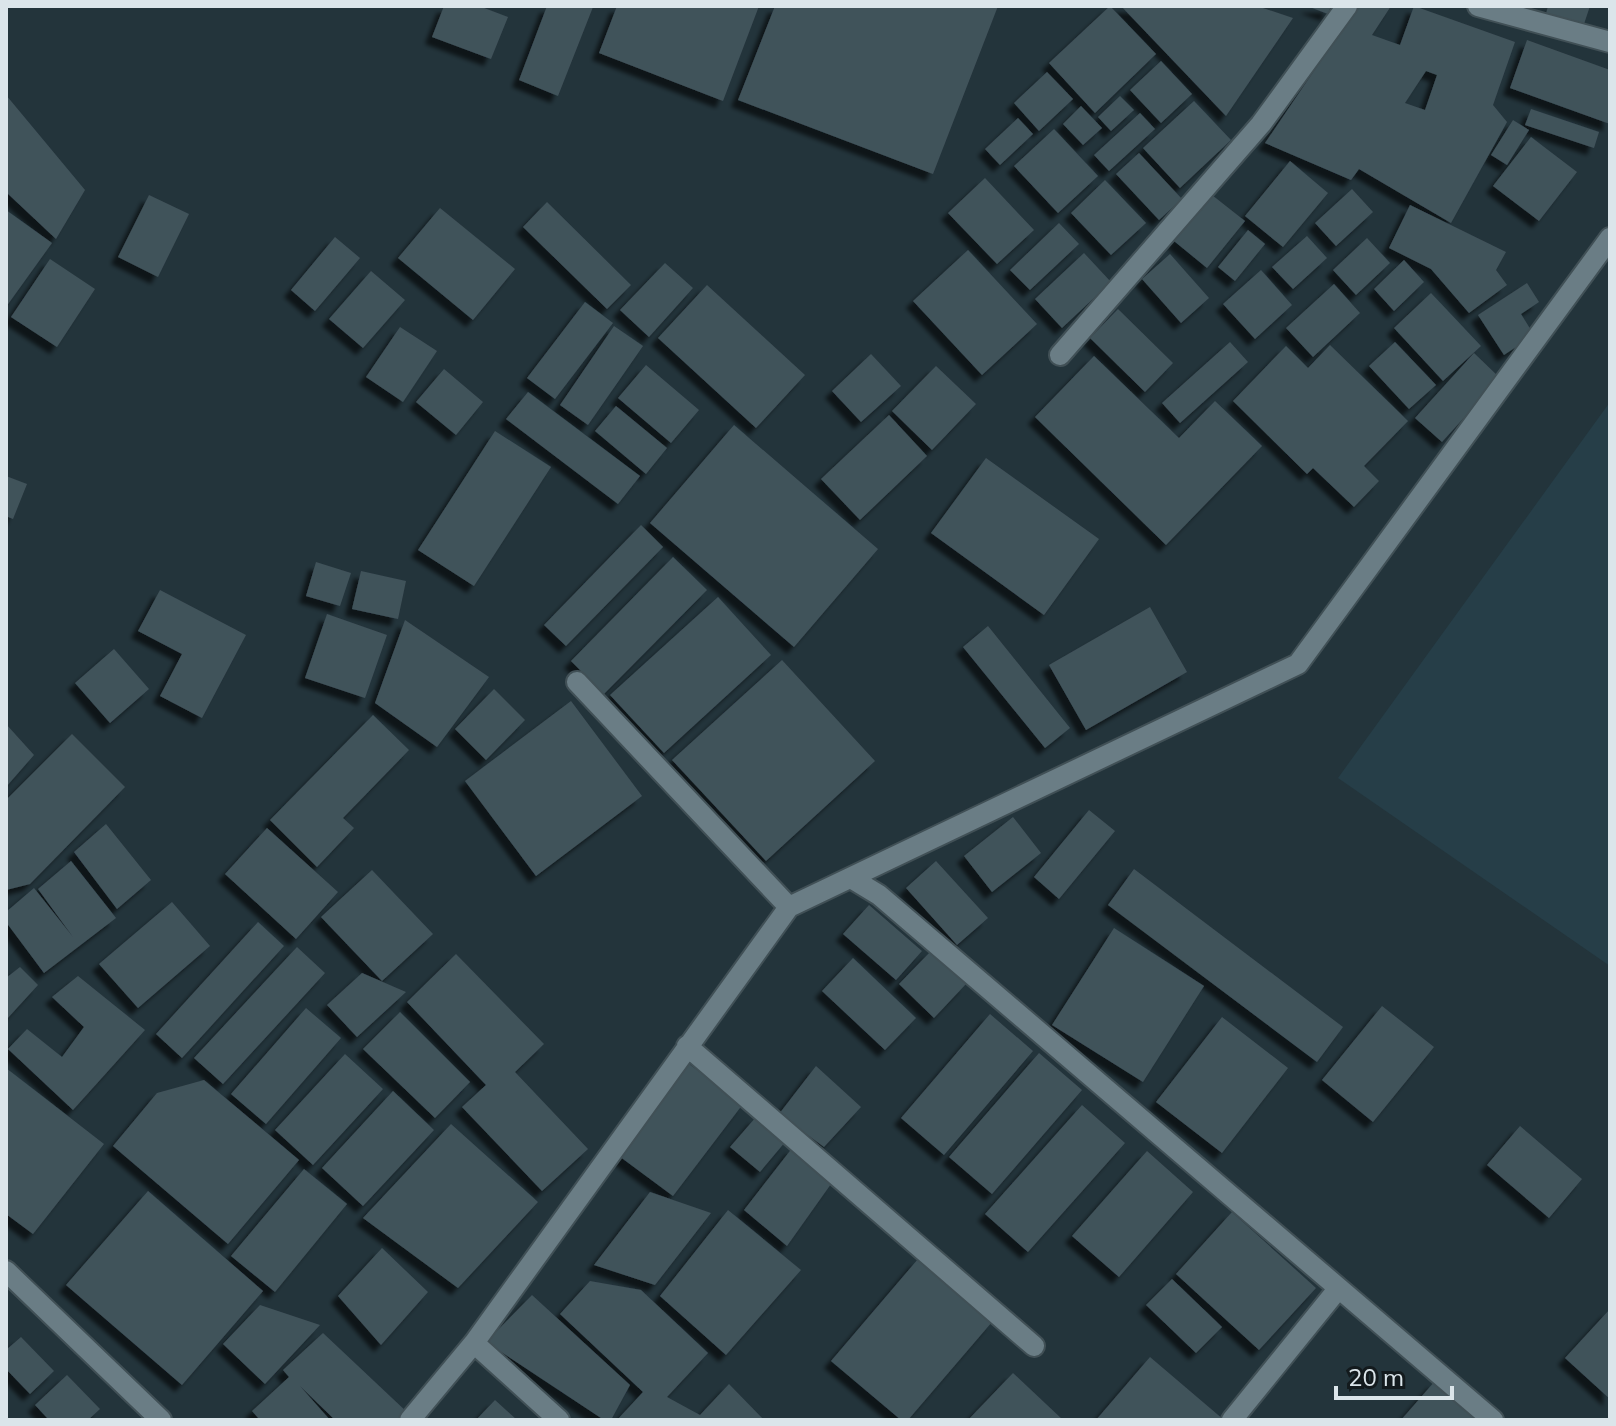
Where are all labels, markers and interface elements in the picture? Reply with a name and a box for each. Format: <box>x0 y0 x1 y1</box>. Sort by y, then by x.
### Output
scale bar <box>1336 1350 1452 1400</box>
text: 20 m <box>1348 1362 1404 1392</box>

